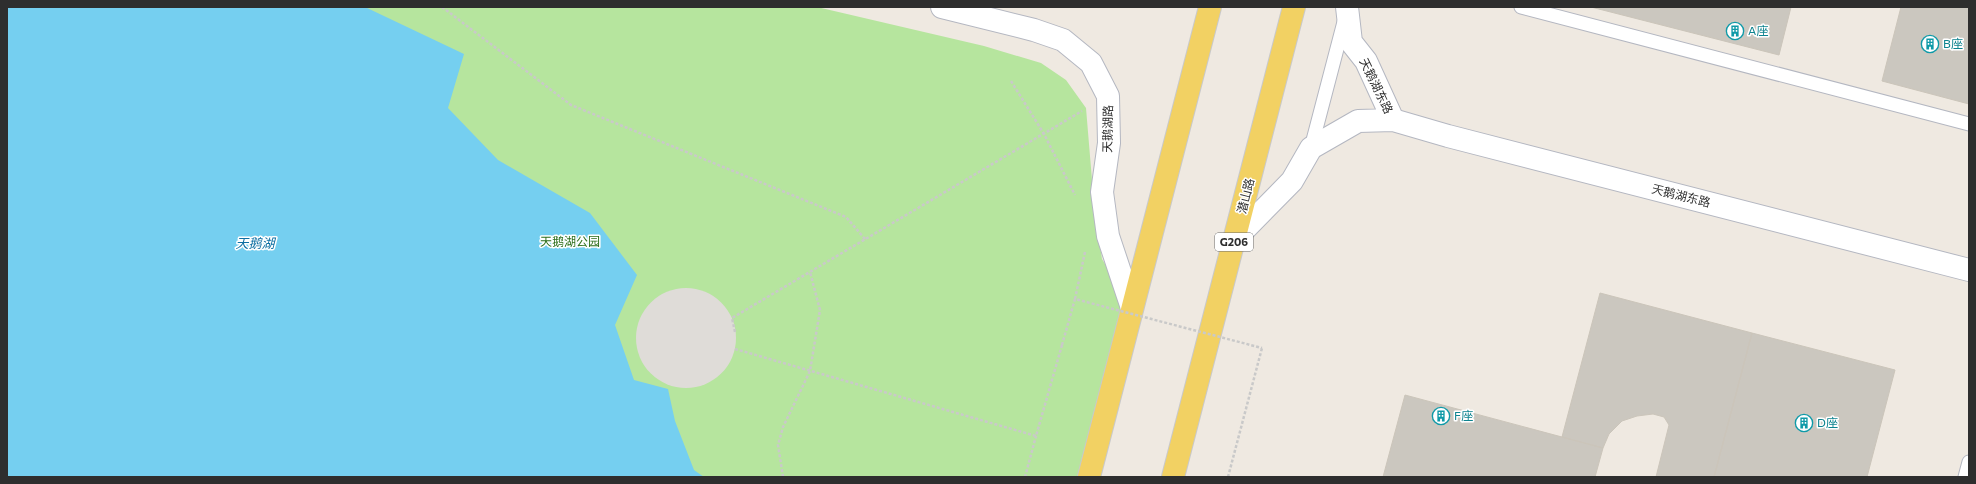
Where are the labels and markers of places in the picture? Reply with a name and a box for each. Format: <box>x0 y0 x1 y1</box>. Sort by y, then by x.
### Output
building icon: A座 <box>1725 21 1745 41</box>
place label: A座 <box>1748 23 1768 37</box>
building icon: B座 <box>1920 34 1940 54</box>
place label: B座 <box>1943 36 1963 50</box>
building icon: F座 <box>1431 406 1451 426</box>
place label: F座 <box>1454 408 1473 422</box>
building icon: D座 <box>1794 413 1814 433</box>
place label: D座 <box>1817 415 1838 429</box>

